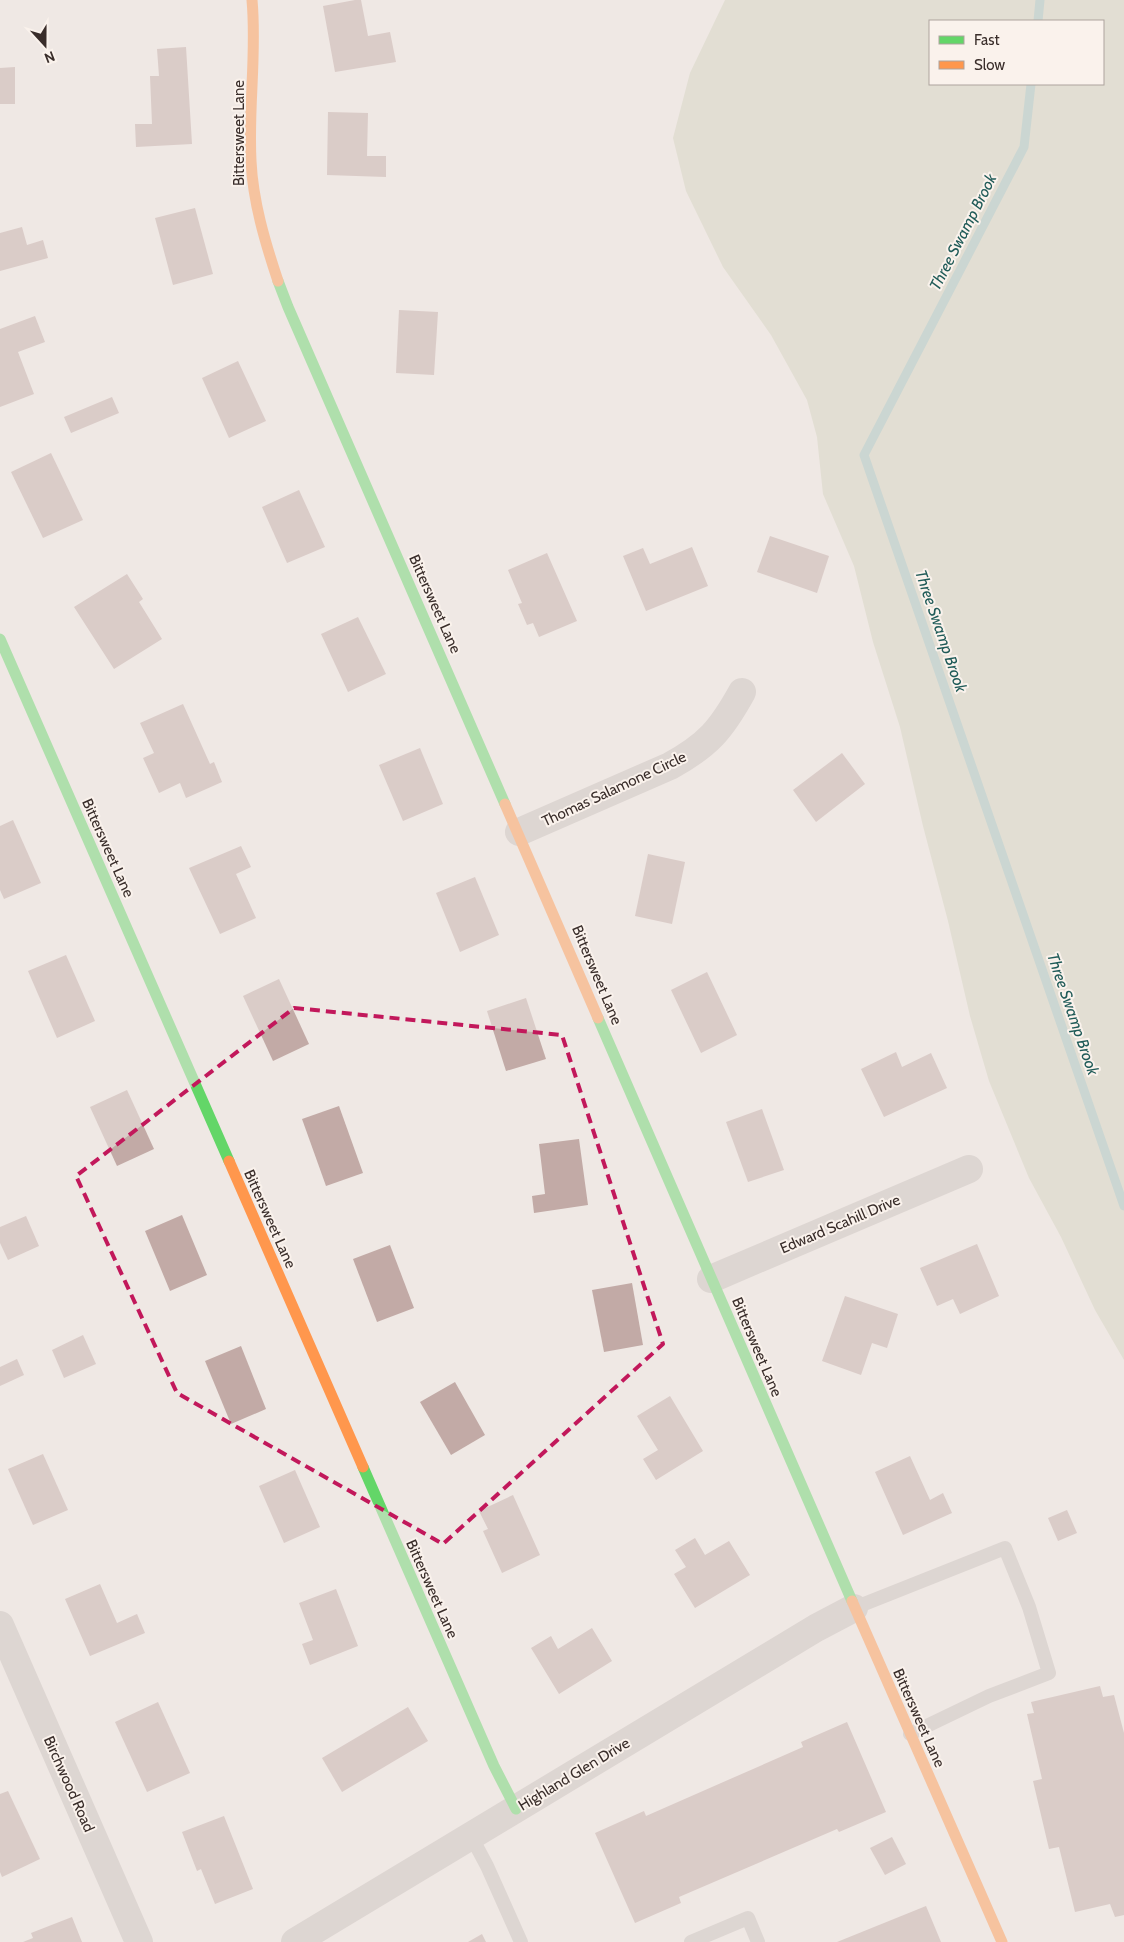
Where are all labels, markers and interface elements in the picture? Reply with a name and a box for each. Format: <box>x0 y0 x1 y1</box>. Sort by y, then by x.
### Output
north arrow <box>20 20 70 70</box>
legend <box>929 20 1104 85</box>
text: Fast <box>974 31 999 49</box>
text: N <box>42 47 58 67</box>
text: Slow <box>974 56 1005 74</box>
street label: Bittersweet Lane <box>230 80 248 186</box>
water label: Three Swamp Brook <box>925 170 1001 293</box>
street label: Bittersweet Lane <box>405 552 465 656</box>
water label: Three Swamp Brook <box>911 567 971 696</box>
street label: Thomas Salamone Circle <box>539 748 689 830</box>
street label: Bittersweet Lane <box>78 796 138 900</box>
street label: Bittersweet Lane <box>568 923 626 1028</box>
water label: Three Swamp Brook <box>1043 950 1103 1079</box>
street label: Bittersweet Lane <box>240 1167 300 1271</box>
street label: Edward Scahill Drive <box>777 1190 903 1257</box>
street label: Bittersweet Lane <box>728 1295 786 1400</box>
street label: Bittersweet Lane <box>402 1537 462 1641</box>
street label: Bittersweet Lane <box>889 1666 949 1770</box>
street label: Birchwood Road <box>40 1733 98 1835</box>
street label: Highland Glen Drive <box>515 1734 633 1814</box>

